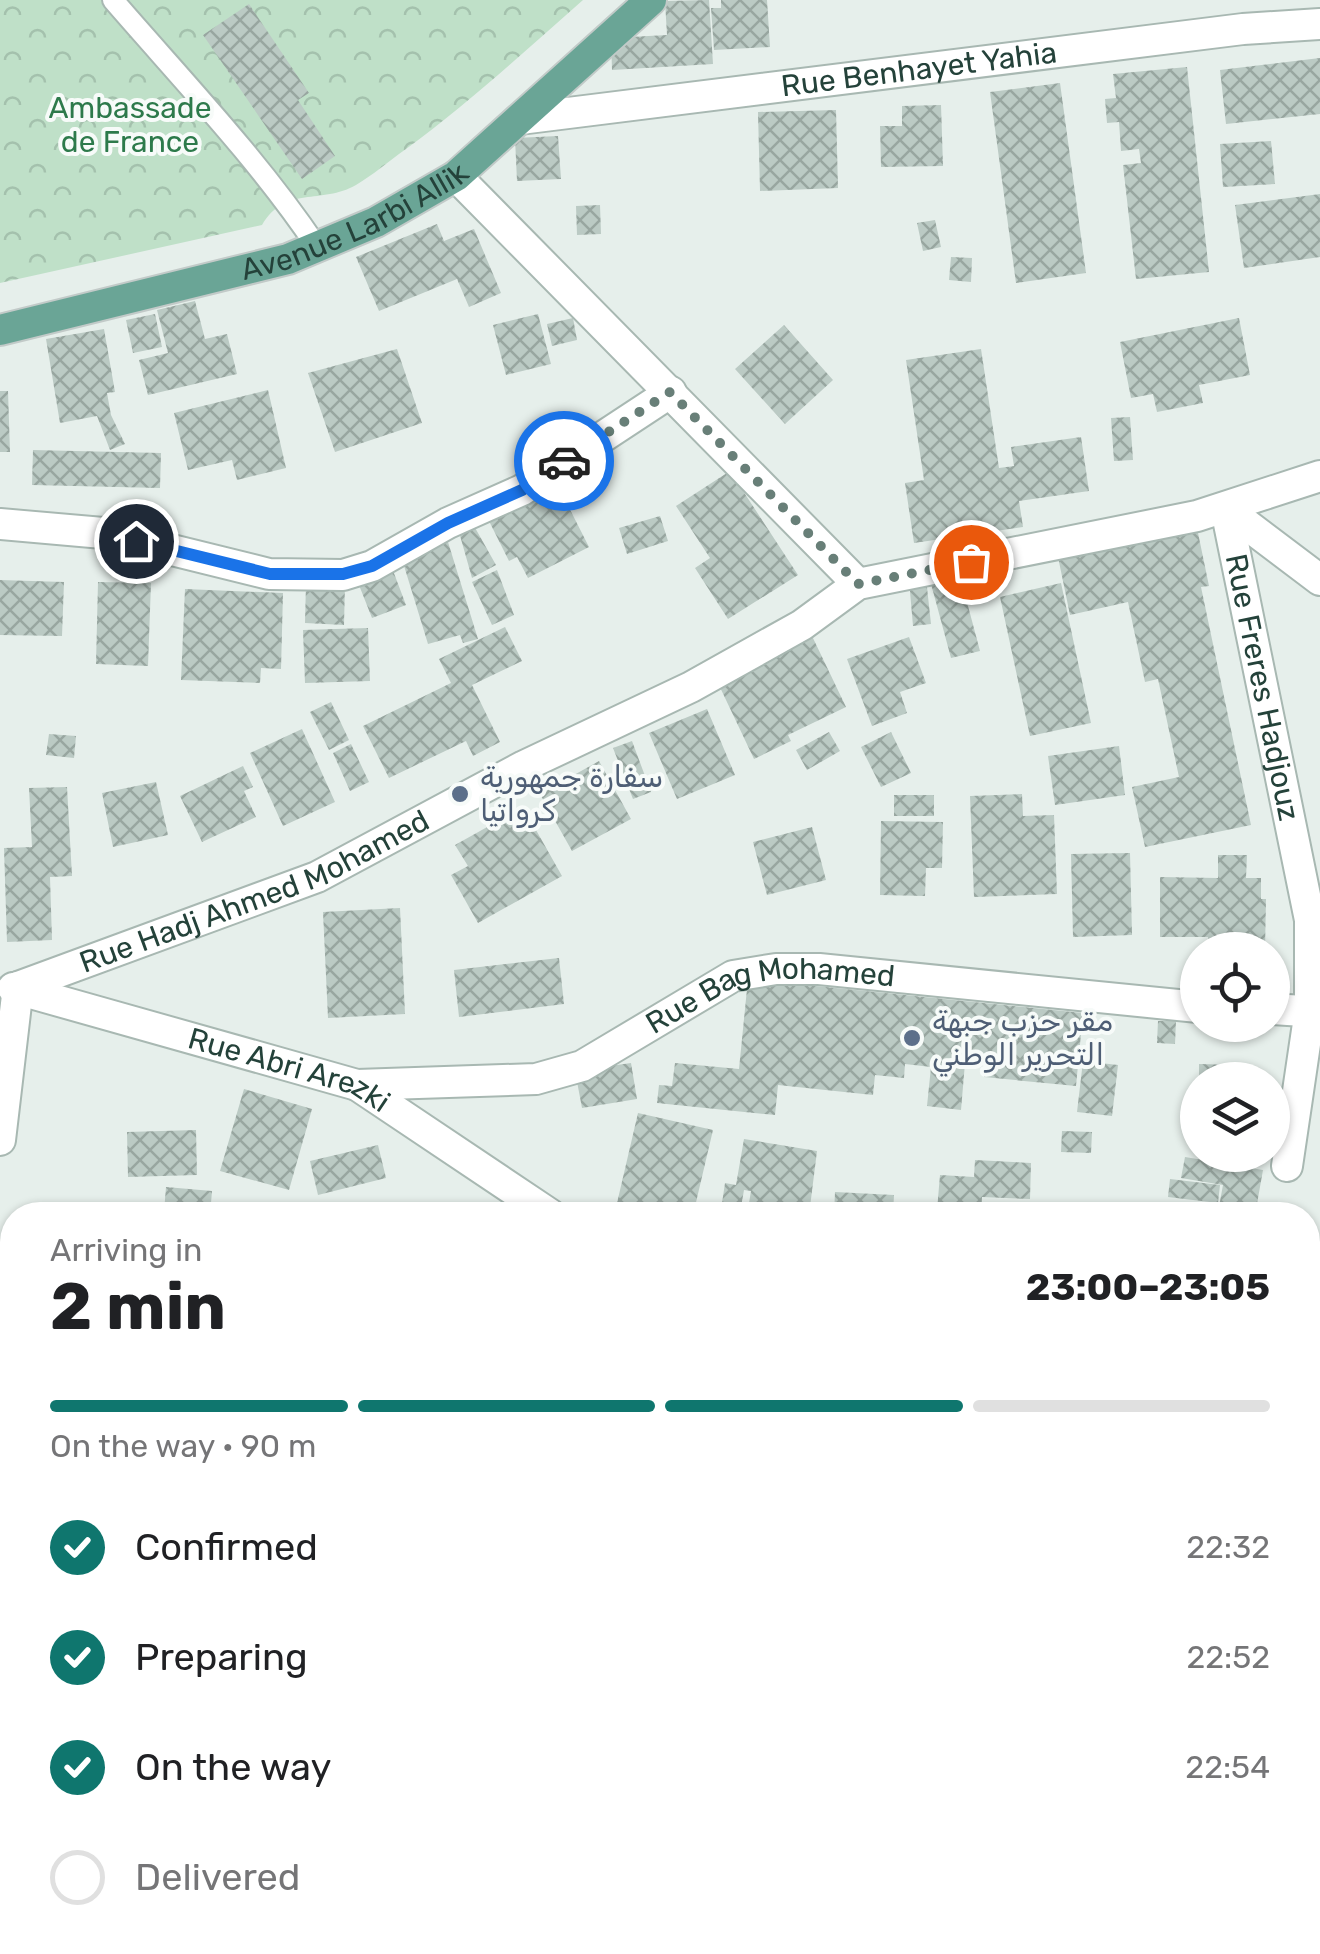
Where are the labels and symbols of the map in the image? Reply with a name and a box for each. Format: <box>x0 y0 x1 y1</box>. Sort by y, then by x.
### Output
street label: Rue Benhayet Yahia <box>779 34 1059 104</box>
park label: Ambassade de France <box>49 90 212 160</box>
street label: Avenue Larbi Allik <box>237 155 477 288</box>
courier <box>514 411 614 511</box>
pin <box>94 499 179 584</box>
pin <box>929 520 1014 605</box>
street label: Rue Freres Hadjouz <box>1218 551 1307 824</box>
place label: سفارة جمهورية كرواتيا <box>480 759 663 829</box>
marker: سفارة جمهورية كرواتيا <box>449 783 471 805</box>
street label: Rue Hadj Ahmed Mohamed <box>75 802 435 981</box>
street label: Rue Bag Mohamed <box>639 950 897 1042</box>
place label: مقر حزب جبهة التحرير الوطني <box>932 1003 1113 1077</box>
street label: Rue Abri Arezki <box>184 1020 397 1120</box>
marker: مقر حزب جبهة التحرير الوطني <box>901 1027 923 1049</box>

